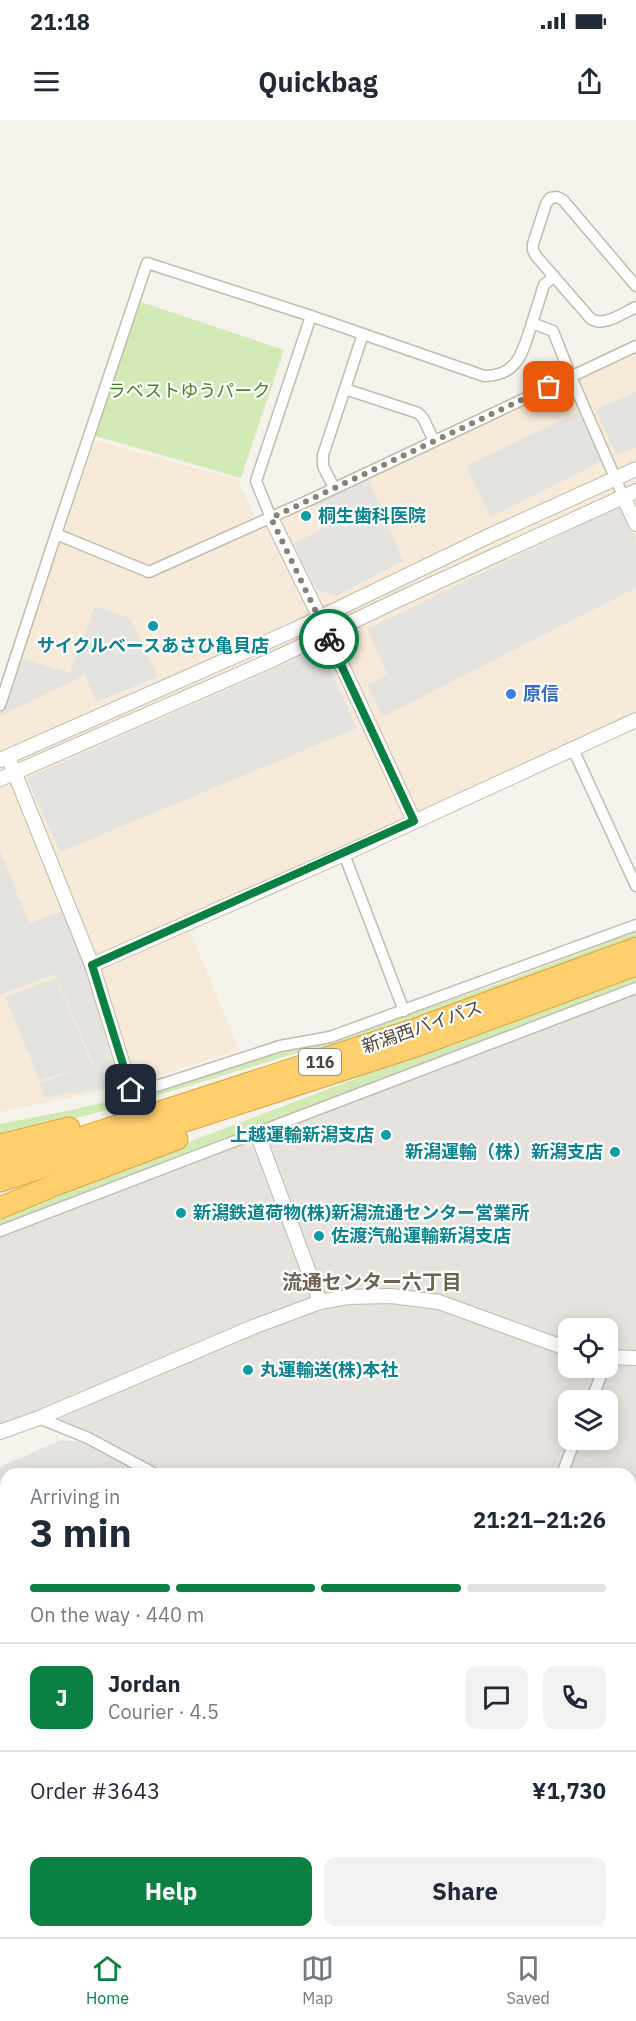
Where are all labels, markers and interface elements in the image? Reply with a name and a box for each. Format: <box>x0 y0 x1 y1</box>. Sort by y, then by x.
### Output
text: 21:18 <box>30 7 90 36</box>
text: Quickbag <box>258 64 378 99</box>
icon: menu <box>30 65 63 98</box>
icon: share <box>573 65 606 98</box>
pin <box>523 361 574 412</box>
icon: bag <box>532 370 565 403</box>
park label: ラベストゆうパーク <box>108 379 270 402</box>
place label: 桐生歯科医院 <box>318 504 426 527</box>
marker: 桐生歯科医院 <box>299 509 313 523</box>
courier <box>299 609 359 669</box>
marker: サイクルベースあさひ亀貝店 <box>146 619 160 633</box>
icon: bike <box>313 623 346 656</box>
place label: サイクルベースあさひ亀貝店 <box>37 634 269 657</box>
place label: 原信 <box>523 682 559 705</box>
marker: 原信 <box>504 687 518 701</box>
street label: 新潟西バイパス <box>359 995 485 1058</box>
road number: 116 <box>299 1049 341 1075</box>
pin <box>105 1064 156 1115</box>
icon: home <box>114 1073 147 1106</box>
place label: 上越運輸新潟支店 <box>230 1123 374 1146</box>
marker: 上越運輸新潟支店 <box>379 1128 393 1142</box>
place label: 新潟運輸（株）新潟支店 <box>405 1140 603 1163</box>
marker: 新潟運輸（株）新潟支店 <box>608 1145 622 1159</box>
place label: 新潟鉄道荷物(株)新潟流通センター営業所 <box>193 1201 529 1224</box>
marker: 新潟鉄道荷物(株)新潟流通センター営業所 <box>174 1206 188 1220</box>
place label: 佐渡汽船運輸新潟支店 <box>331 1224 511 1247</box>
marker: 佐渡汽船運輸新潟支店 <box>312 1229 326 1243</box>
district label: 流通センター六丁目 <box>282 1268 462 1295</box>
map controls <box>558 1318 618 1450</box>
button: locate <box>558 1318 618 1378</box>
place label: 丸運輸送(株)本社 <box>260 1358 398 1381</box>
marker: 丸運輸送(株)本社 <box>241 1363 255 1377</box>
button: layers <box>558 1390 618 1450</box>
text: Arriving in <box>30 1483 120 1510</box>
text: 21:21–21:26 <box>473 1505 606 1534</box>
text: 3 min <box>30 1507 132 1558</box>
text: On the way · 440 m <box>30 1601 204 1628</box>
button: chat <box>465 1666 528 1729</box>
button: phone <box>543 1666 606 1729</box>
text: Jordan <box>108 1669 181 1698</box>
text: J <box>55 1683 68 1712</box>
text: Courier · 4.5 <box>108 1698 219 1725</box>
text: Order #3643 <box>30 1776 160 1805</box>
text: ¥1,730 <box>532 1776 606 1805</box>
button: Help <box>30 1857 312 1926</box>
button: Share <box>324 1857 606 1926</box>
tab: Home <box>86 1952 129 2008</box>
tab: Map <box>301 1952 334 2008</box>
tab: Saved <box>506 1952 550 2008</box>

